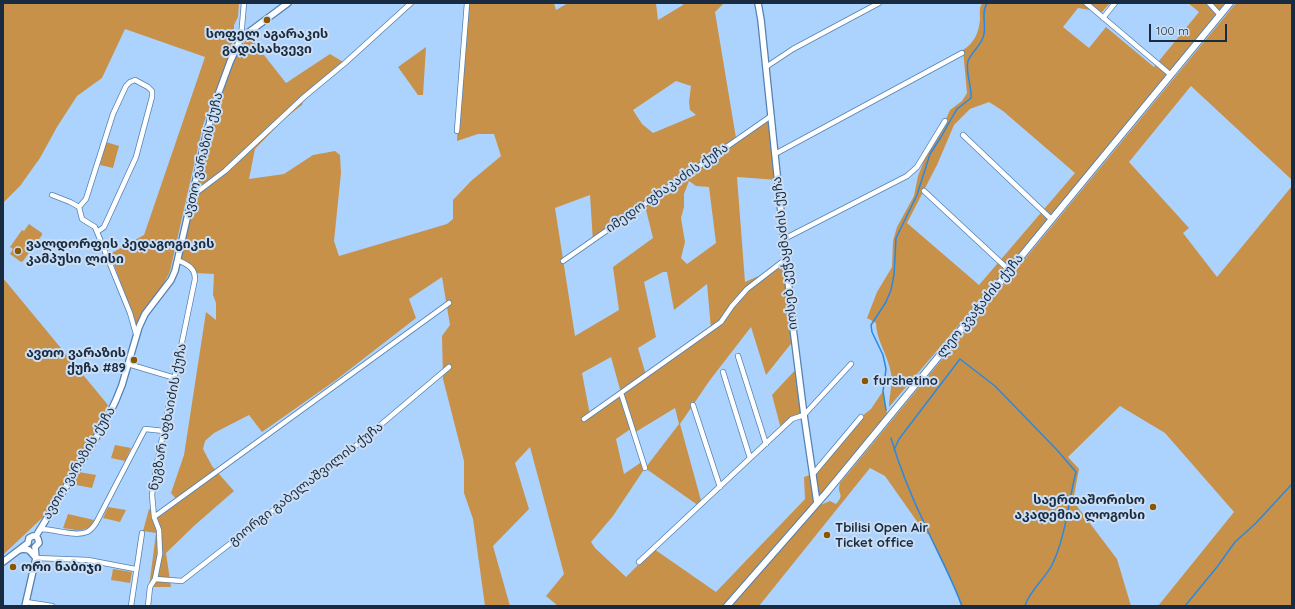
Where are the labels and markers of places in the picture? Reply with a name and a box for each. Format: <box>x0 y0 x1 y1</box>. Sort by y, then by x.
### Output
marker: სოფელ აგარაკის გადასახვევი <box>262 15 272 25</box>
place label: სოფელ აგარაკის გადასახვევი <box>206 26 328 57</box>
place label: ვალდორფის პედაგოგიკის კამპუსი ლისი <box>26 236 214 267</box>
marker: ვალდორფის პედაგოგიკის კამპუსი ლისი <box>13 246 23 256</box>
place label: ავთო ვარაზის ქუჩა #89 <box>26 345 126 376</box>
marker: ავთო ვარაზის ქუჩა #89 <box>129 355 139 365</box>
place label: furshetino <box>873 373 938 389</box>
marker: furshetino <box>860 376 870 386</box>
place label: საერთაშორისო აკადემია ლოგოსი <box>1014 492 1145 523</box>
marker: საერთაშორისო აკადემია ლოგოსი <box>1148 502 1158 512</box>
place label: Tbilisi Open Air Ticket office <box>835 520 928 551</box>
marker: Tbilisi Open Air Ticket office <box>822 530 832 540</box>
place label: ორი ნაბიჯი <box>21 559 102 575</box>
marker: ორი ნაბიჯი <box>8 562 18 572</box>

